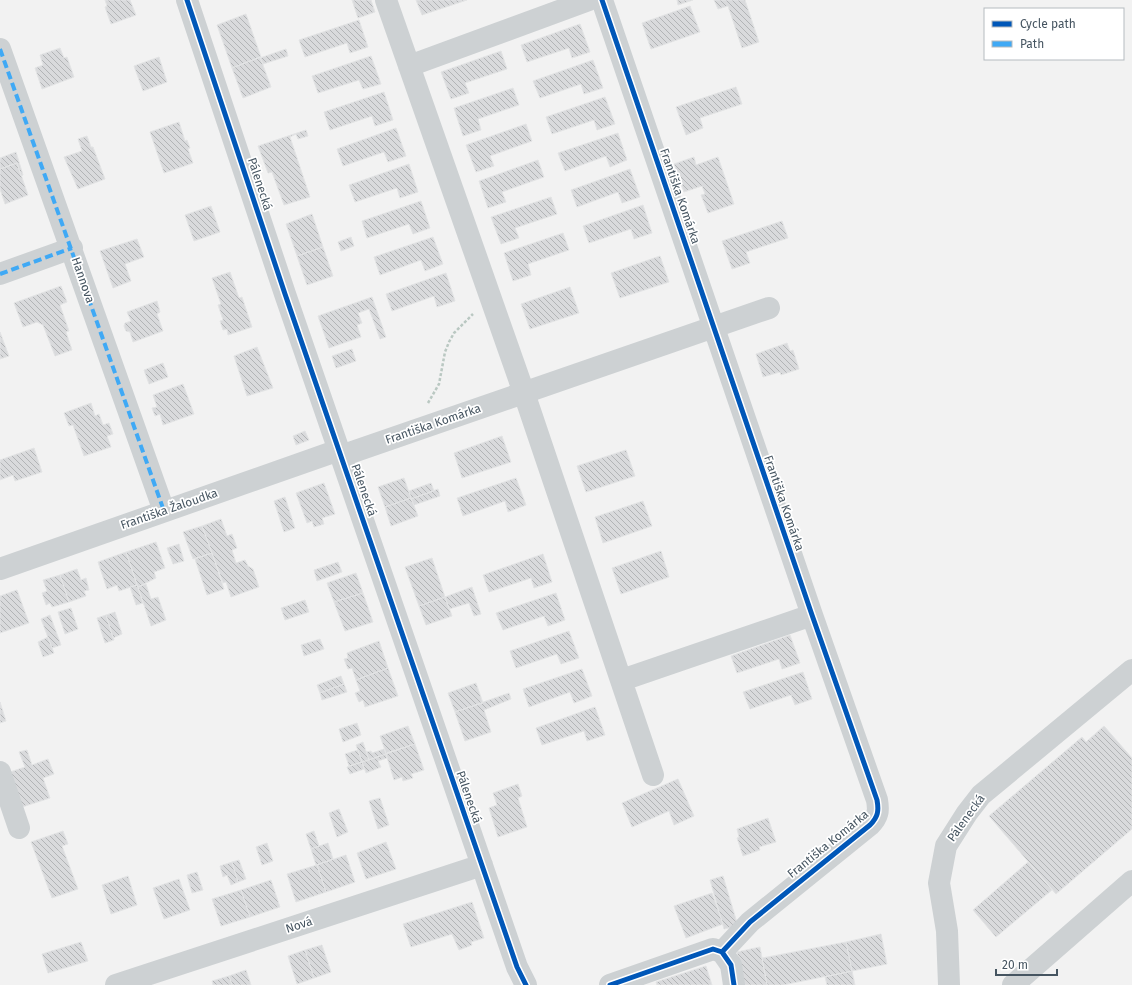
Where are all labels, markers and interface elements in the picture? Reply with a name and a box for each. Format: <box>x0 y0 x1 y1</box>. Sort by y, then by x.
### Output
legend <box>984 8 1124 60</box>
text: Cycle path <box>1020 17 1076 31</box>
text: Path <box>1020 37 1044 51</box>
street label: Františka Komárka <box>657 146 703 246</box>
street label: Pálenecká <box>245 156 275 212</box>
street label: Hannova <box>69 255 97 305</box>
street label: Františka Komárka <box>383 401 483 447</box>
street label: Františka Komárka <box>761 453 807 553</box>
street label: Pálenecká <box>349 462 379 518</box>
street label: Františka Žaloudka <box>118 485 219 532</box>
street label: Pálenecká <box>454 769 484 825</box>
street label: Pálenecká <box>944 792 988 844</box>
street label: Františka Komárka <box>785 807 871 881</box>
street label: Nová <box>284 914 314 936</box>
scale bar <box>996 951 1057 977</box>
text: 20 m <box>1002 958 1028 972</box>

